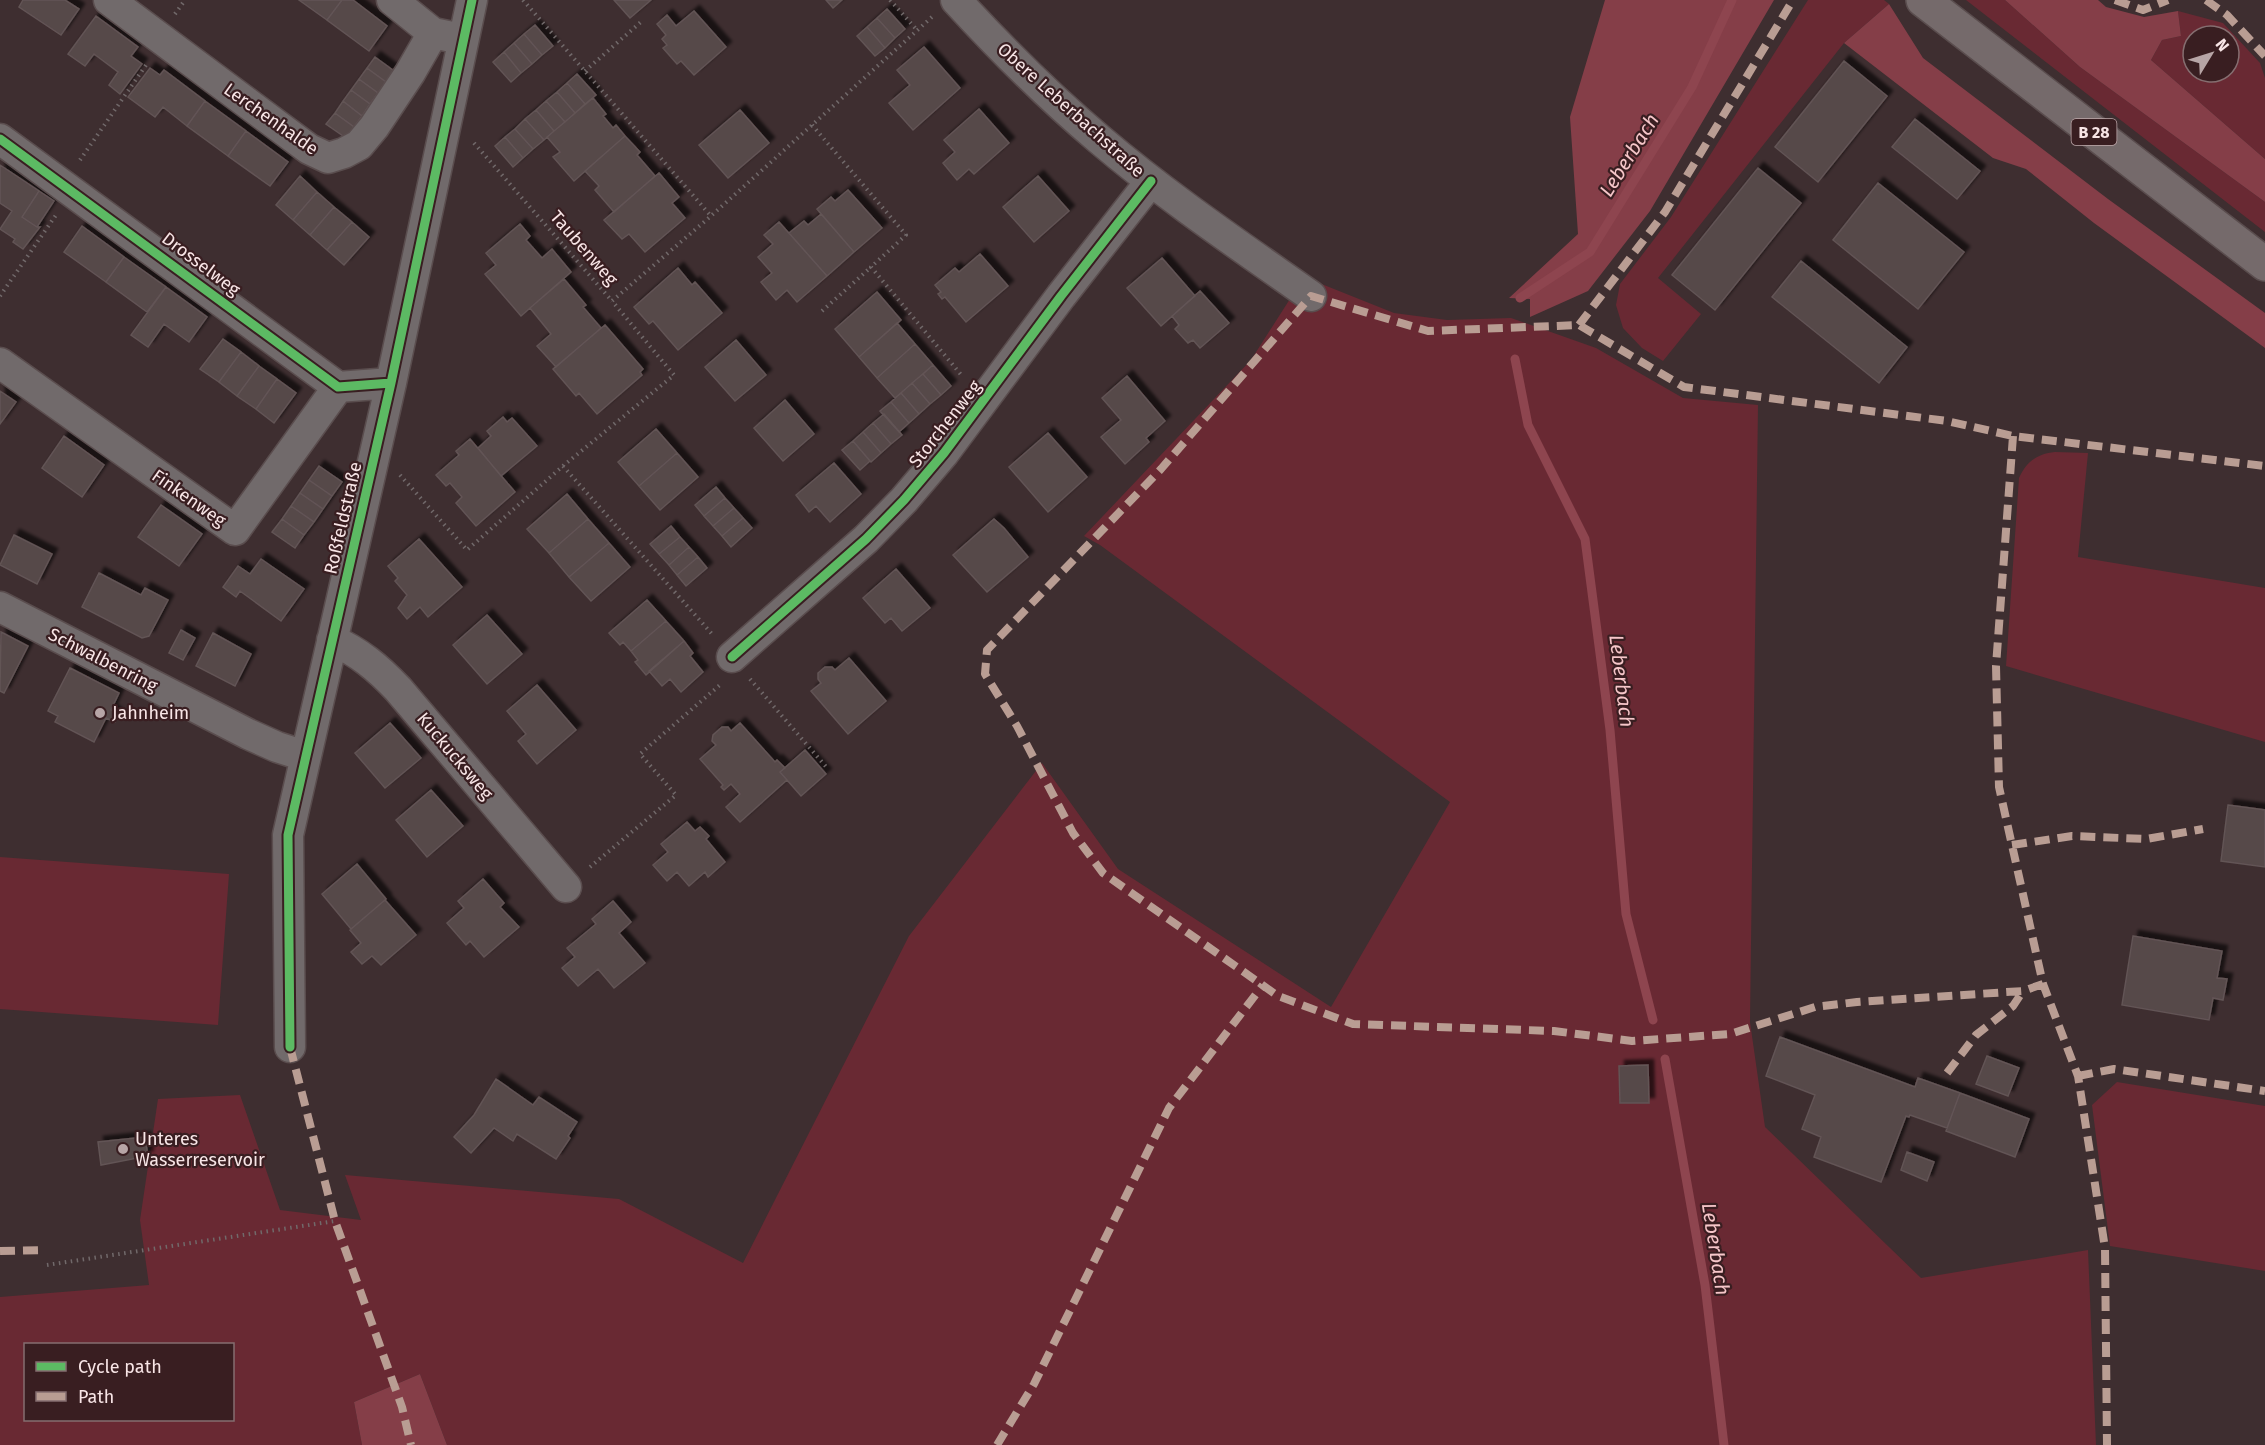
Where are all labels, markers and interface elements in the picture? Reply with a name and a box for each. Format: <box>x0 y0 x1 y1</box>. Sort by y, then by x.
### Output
north arrow <box>2181 24 2241 84</box>
text: N <box>2212 35 2233 55</box>
street label: Obere Leberbachstraße <box>993 38 1149 182</box>
street label: Lerchenhalde <box>220 78 322 160</box>
water label: Leberbach <box>1594 109 1664 201</box>
road number: B 28 <box>2072 119 2116 145</box>
street label: Taubenweg <box>546 206 623 290</box>
street label: Drosselweg <box>158 227 245 301</box>
street label: Storchenweg <box>904 376 986 472</box>
street label: Roßfeldstraße <box>319 460 367 576</box>
street label: Finkenweg <box>148 465 231 532</box>
street label: Schwalbenring <box>45 623 162 697</box>
water label: Leberbach <box>1604 633 1640 729</box>
place label: Jahnheim <box>112 702 189 724</box>
marker: Jahnheim <box>93 706 107 720</box>
street label: Kuckucksweg <box>412 708 498 805</box>
place label: Unteres Wasserreservoir <box>135 1128 265 1171</box>
marker: Unteres Wasserreservoir <box>116 1142 130 1156</box>
water label: Leberbach <box>1697 1201 1735 1297</box>
legend <box>24 1343 234 1421</box>
text: Cycle path <box>78 1356 162 1378</box>
text: Path <box>78 1386 114 1408</box>

